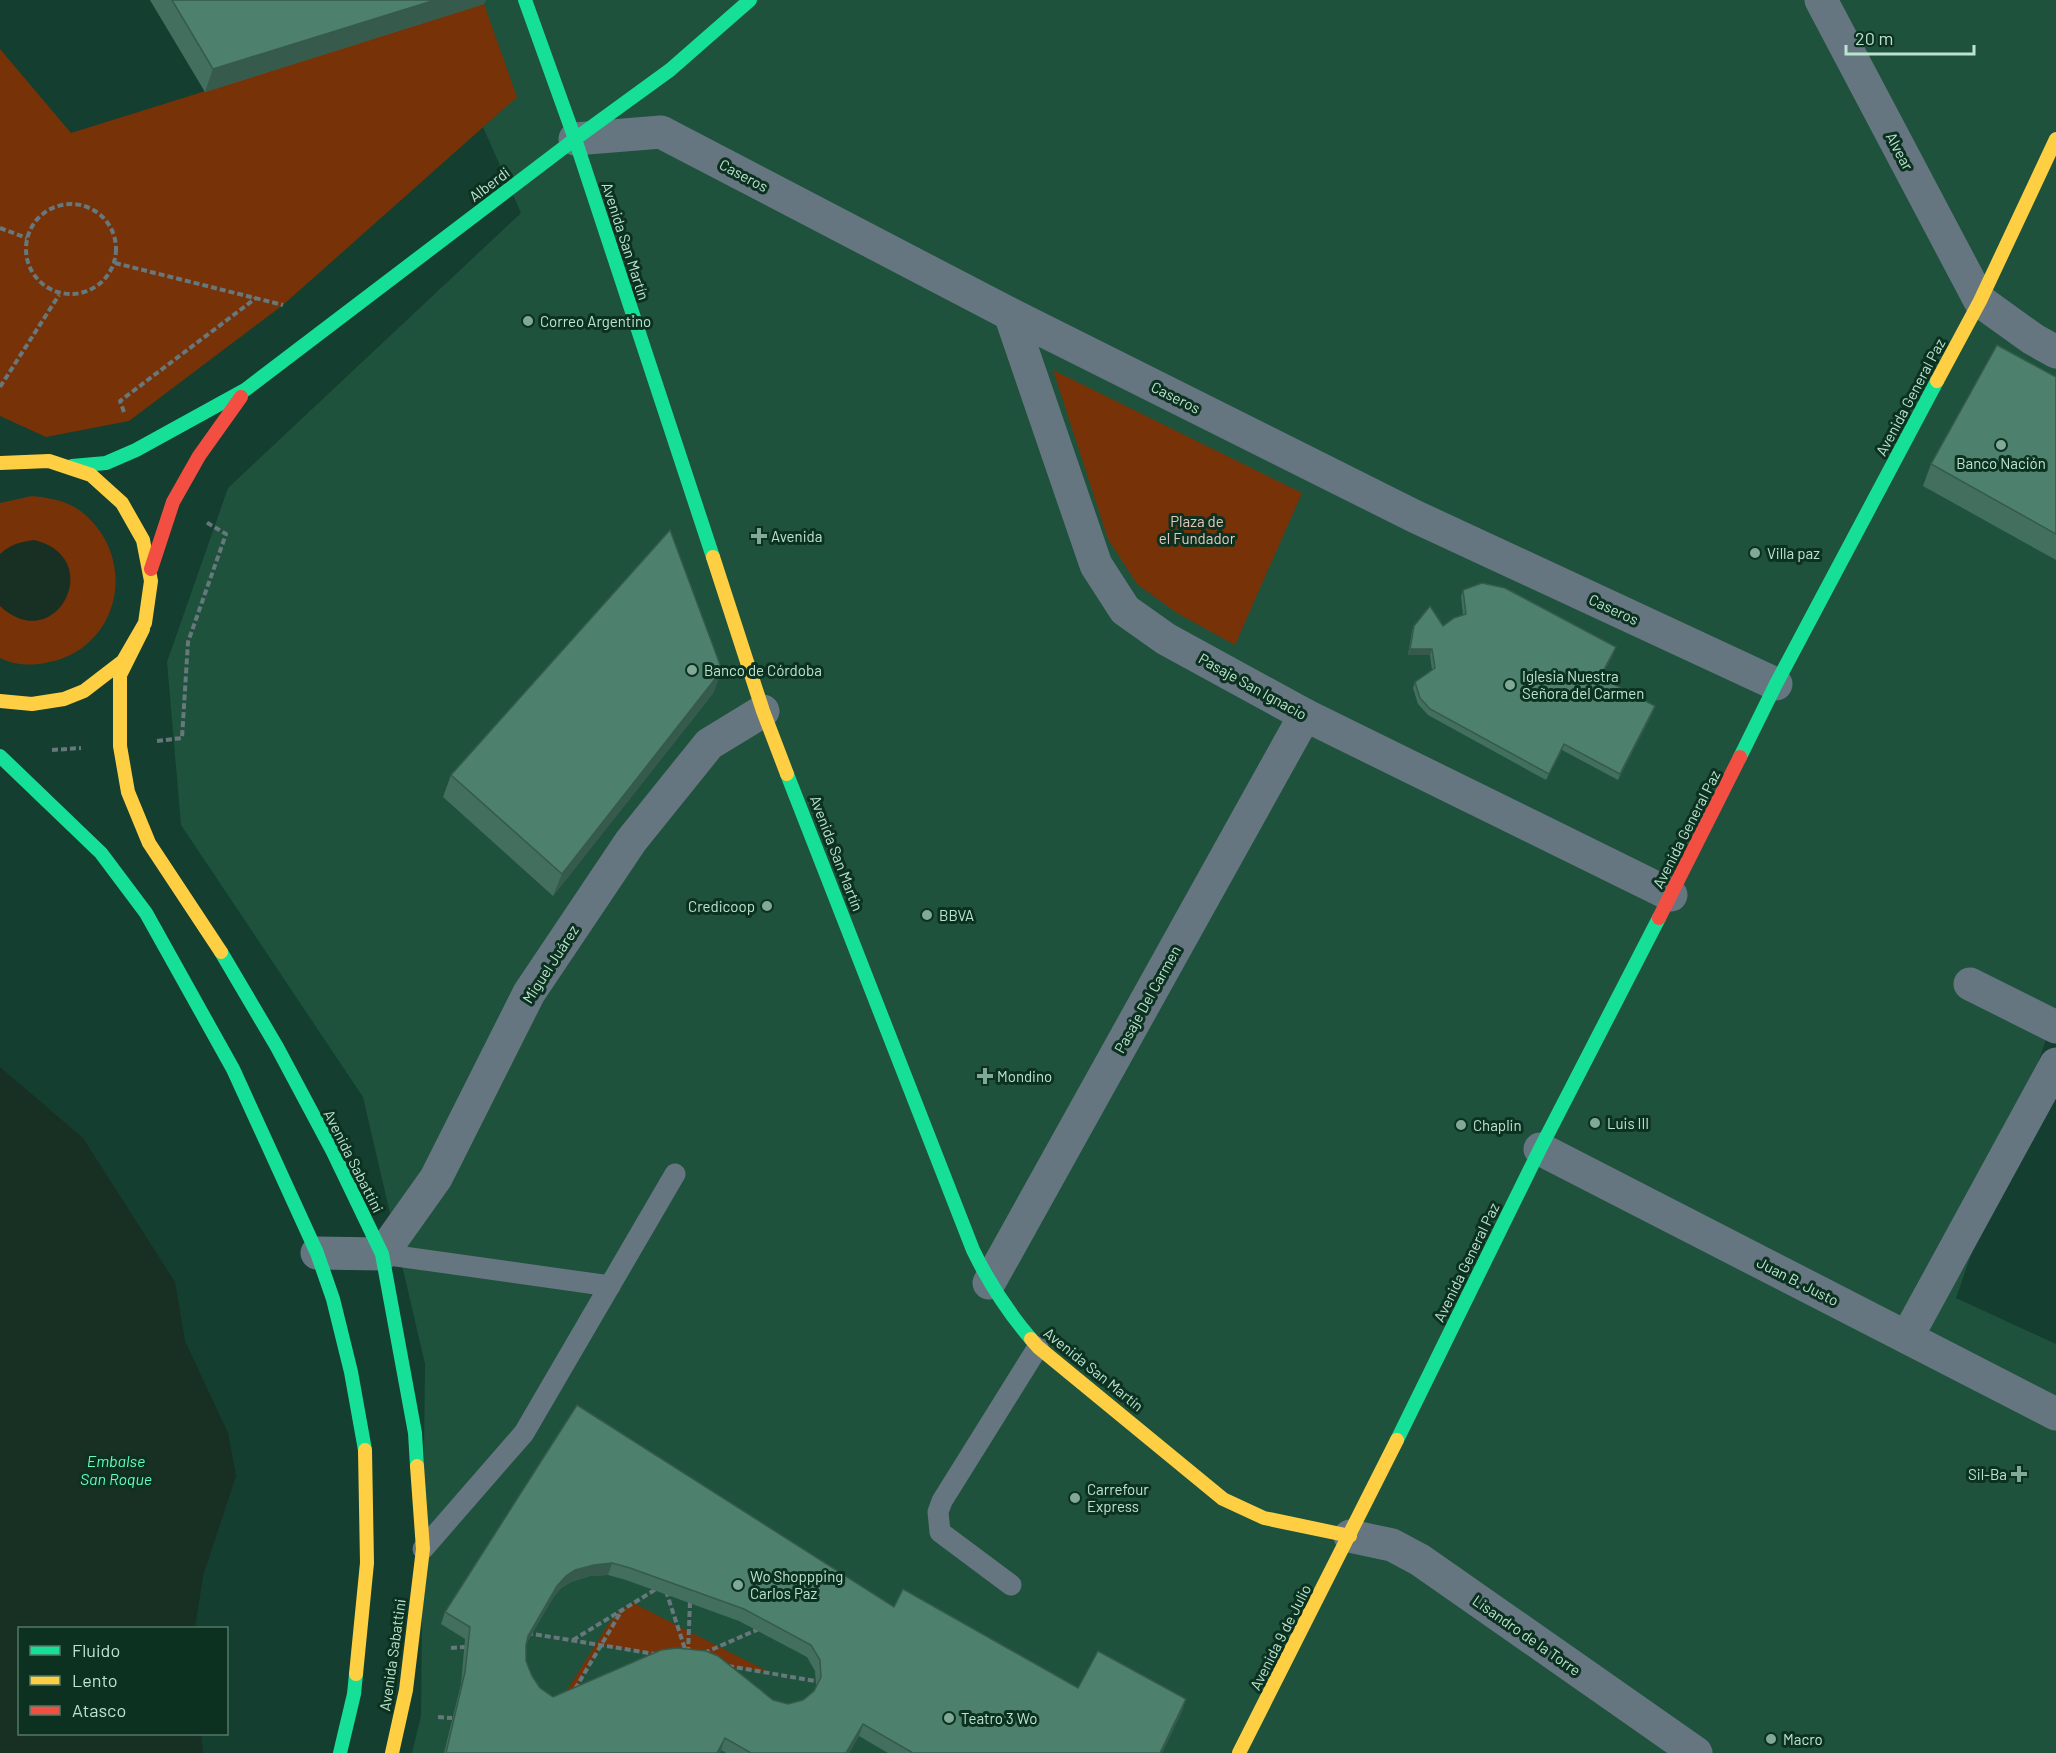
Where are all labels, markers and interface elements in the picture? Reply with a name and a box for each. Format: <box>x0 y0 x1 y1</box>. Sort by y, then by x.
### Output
scale bar <box>1846 18 1974 56</box>
text: 20 m <box>1855 27 1893 49</box>
street label: Alvear <box>1883 129 1918 174</box>
street label: Caseros <box>717 155 771 195</box>
street label: Alberdi <box>465 163 513 205</box>
street label: Avenida San Martín <box>598 180 654 302</box>
place label: Correo Argentino <box>540 312 651 330</box>
marker: Correo Argentino <box>521 314 535 328</box>
street label: Avenida General Paz <box>1871 335 1949 459</box>
street label: Caseros <box>1148 377 1204 417</box>
marker: Banco Nación <box>1994 438 2008 452</box>
place label: Banco Nación <box>1956 454 2046 472</box>
park label: Plaza de el Fundador <box>1159 512 1236 547</box>
place label: Avenida <box>771 527 822 545</box>
marker: Avenida <box>752 529 766 543</box>
place label: Villa paz <box>1767 544 1820 562</box>
marker: Villa paz <box>1748 546 1762 560</box>
street label: Caseros <box>1586 590 1642 628</box>
street label: Pasaje San Ignacio <box>1196 649 1310 723</box>
place label: Banco de Córdoba <box>704 661 822 679</box>
marker: Banco de Córdoba <box>685 663 699 677</box>
place label: Iglesia Nuestra Señora del Carmen <box>1522 667 1644 702</box>
marker: Iglesia Nuestra Señora del Carmen <box>1503 678 1517 692</box>
street label: Avenida General Paz <box>1648 767 1724 891</box>
street label: Avenida San Martín <box>807 793 867 913</box>
place label: Credicoop <box>688 897 755 915</box>
marker: Credicoop <box>760 899 774 913</box>
place label: BBVA <box>939 906 974 924</box>
marker: BBVA <box>920 908 934 922</box>
street label: Miguel Juárez <box>518 921 582 1006</box>
street label: Pasaje Del Carmen <box>1110 942 1184 1056</box>
place label: Mondino <box>997 1067 1052 1085</box>
marker: Mondino <box>978 1069 992 1083</box>
street label: Avenida Sabattini <box>320 1106 388 1216</box>
place label: Luis III <box>1607 1114 1649 1132</box>
place label: Chaplin <box>1473 1116 1522 1134</box>
marker: Luis III <box>1588 1116 1602 1130</box>
marker: Chaplin <box>1454 1118 1468 1132</box>
street label: Avenida General Paz <box>1429 1199 1503 1324</box>
street label: Juan B. Justo <box>1754 1253 1842 1309</box>
street label: Avenida San Martín <box>1041 1323 1147 1415</box>
water label: Embalse San Roque <box>80 1451 152 1488</box>
place label: Sil-Ba <box>1968 1465 2007 1483</box>
marker: Sil-Ba <box>2012 1467 2026 1481</box>
place label: Carrefour Express <box>1087 1480 1149 1515</box>
marker: Carrefour Express <box>1068 1491 1082 1505</box>
place label: Wo Shoppping Carlos Paz <box>750 1567 843 1602</box>
marker: Wo Shoppping Carlos Paz <box>731 1578 745 1592</box>
street label: Avenida 9 de Julio <box>1246 1581 1314 1693</box>
street label: Lisandro de la Torre <box>1470 1591 1584 1679</box>
street label: Avenida Sabattini <box>375 1598 409 1712</box>
legend <box>18 1627 228 1735</box>
text: Fluido <box>72 1639 120 1661</box>
text: Lento <box>72 1669 118 1691</box>
text: Atasco <box>72 1699 126 1721</box>
place label: Teatro 3 Wo <box>961 1709 1037 1727</box>
marker: Teatro 3 Wo <box>942 1711 956 1725</box>
place label: Macro <box>1783 1730 1823 1748</box>
marker: Macro <box>1764 1732 1778 1746</box>

